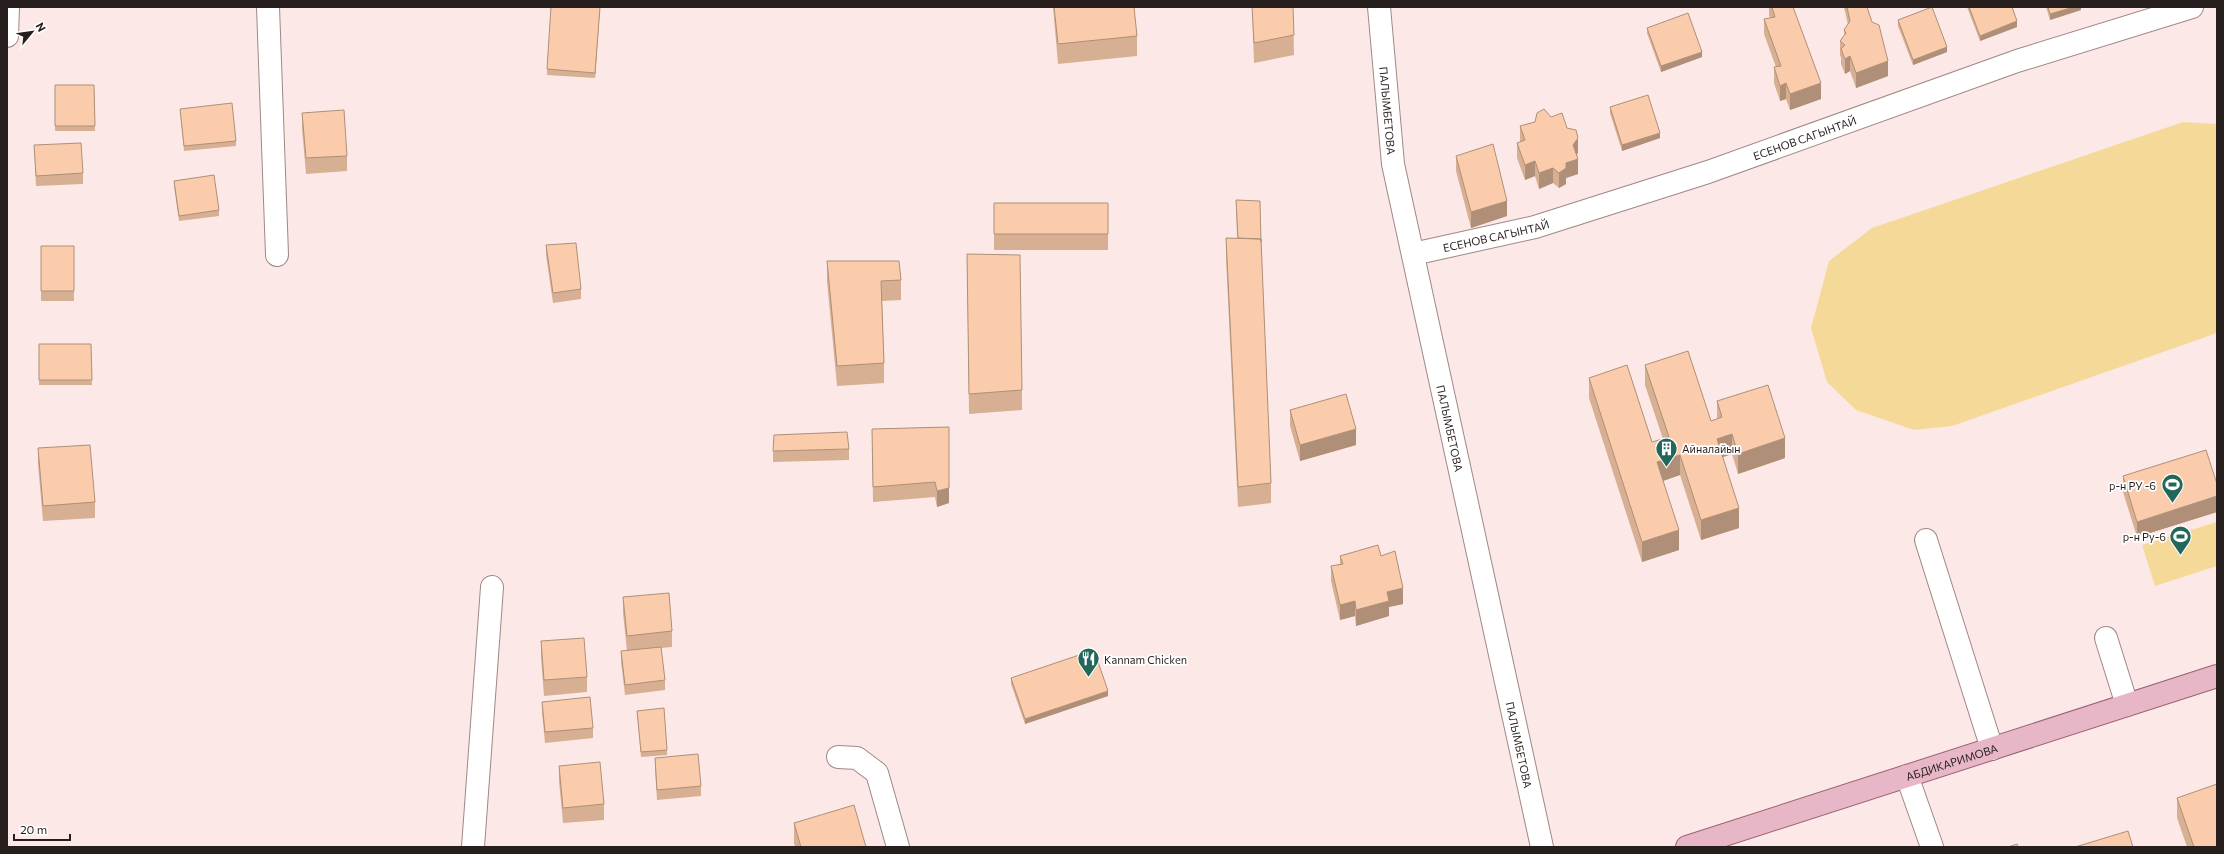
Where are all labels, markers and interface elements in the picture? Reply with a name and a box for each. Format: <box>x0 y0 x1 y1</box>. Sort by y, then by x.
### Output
north arrow <box>12 12 52 52</box>
text: N <box>33 20 49 34</box>
street label: ПАЛЫМБЕТОВА <box>1378 66 1399 156</box>
street label: ЕСЕНОВ САГЫНТАЙ <box>1751 112 1858 162</box>
street label: ЕСЕНОВ САГЫНТАЙ <box>1442 216 1551 254</box>
street label: ПАЛЫМБЕТОВА <box>1435 384 1466 473</box>
building icon: Айналайын <box>1653 435 1679 468</box>
place label: Айналайын <box>1682 442 1740 455</box>
sports icon: р-н РУ -6 <box>2159 472 2185 505</box>
place label: р-н РУ -6 <box>2109 479 2156 492</box>
sports icon: р-н Ру-6 <box>2168 523 2194 556</box>
place label: р-н Ру-6 <box>2123 530 2166 543</box>
restaurant icon: Kannam Chicken <box>1075 646 1101 679</box>
place label: Kannam Chicken <box>1104 653 1187 666</box>
street label: ПАЛЫМБЕТОВА <box>1504 700 1536 790</box>
street label: АБДИКАРИМОВА <box>1904 741 1999 783</box>
scale bar <box>14 816 70 842</box>
text: 20 m <box>20 822 47 836</box>

